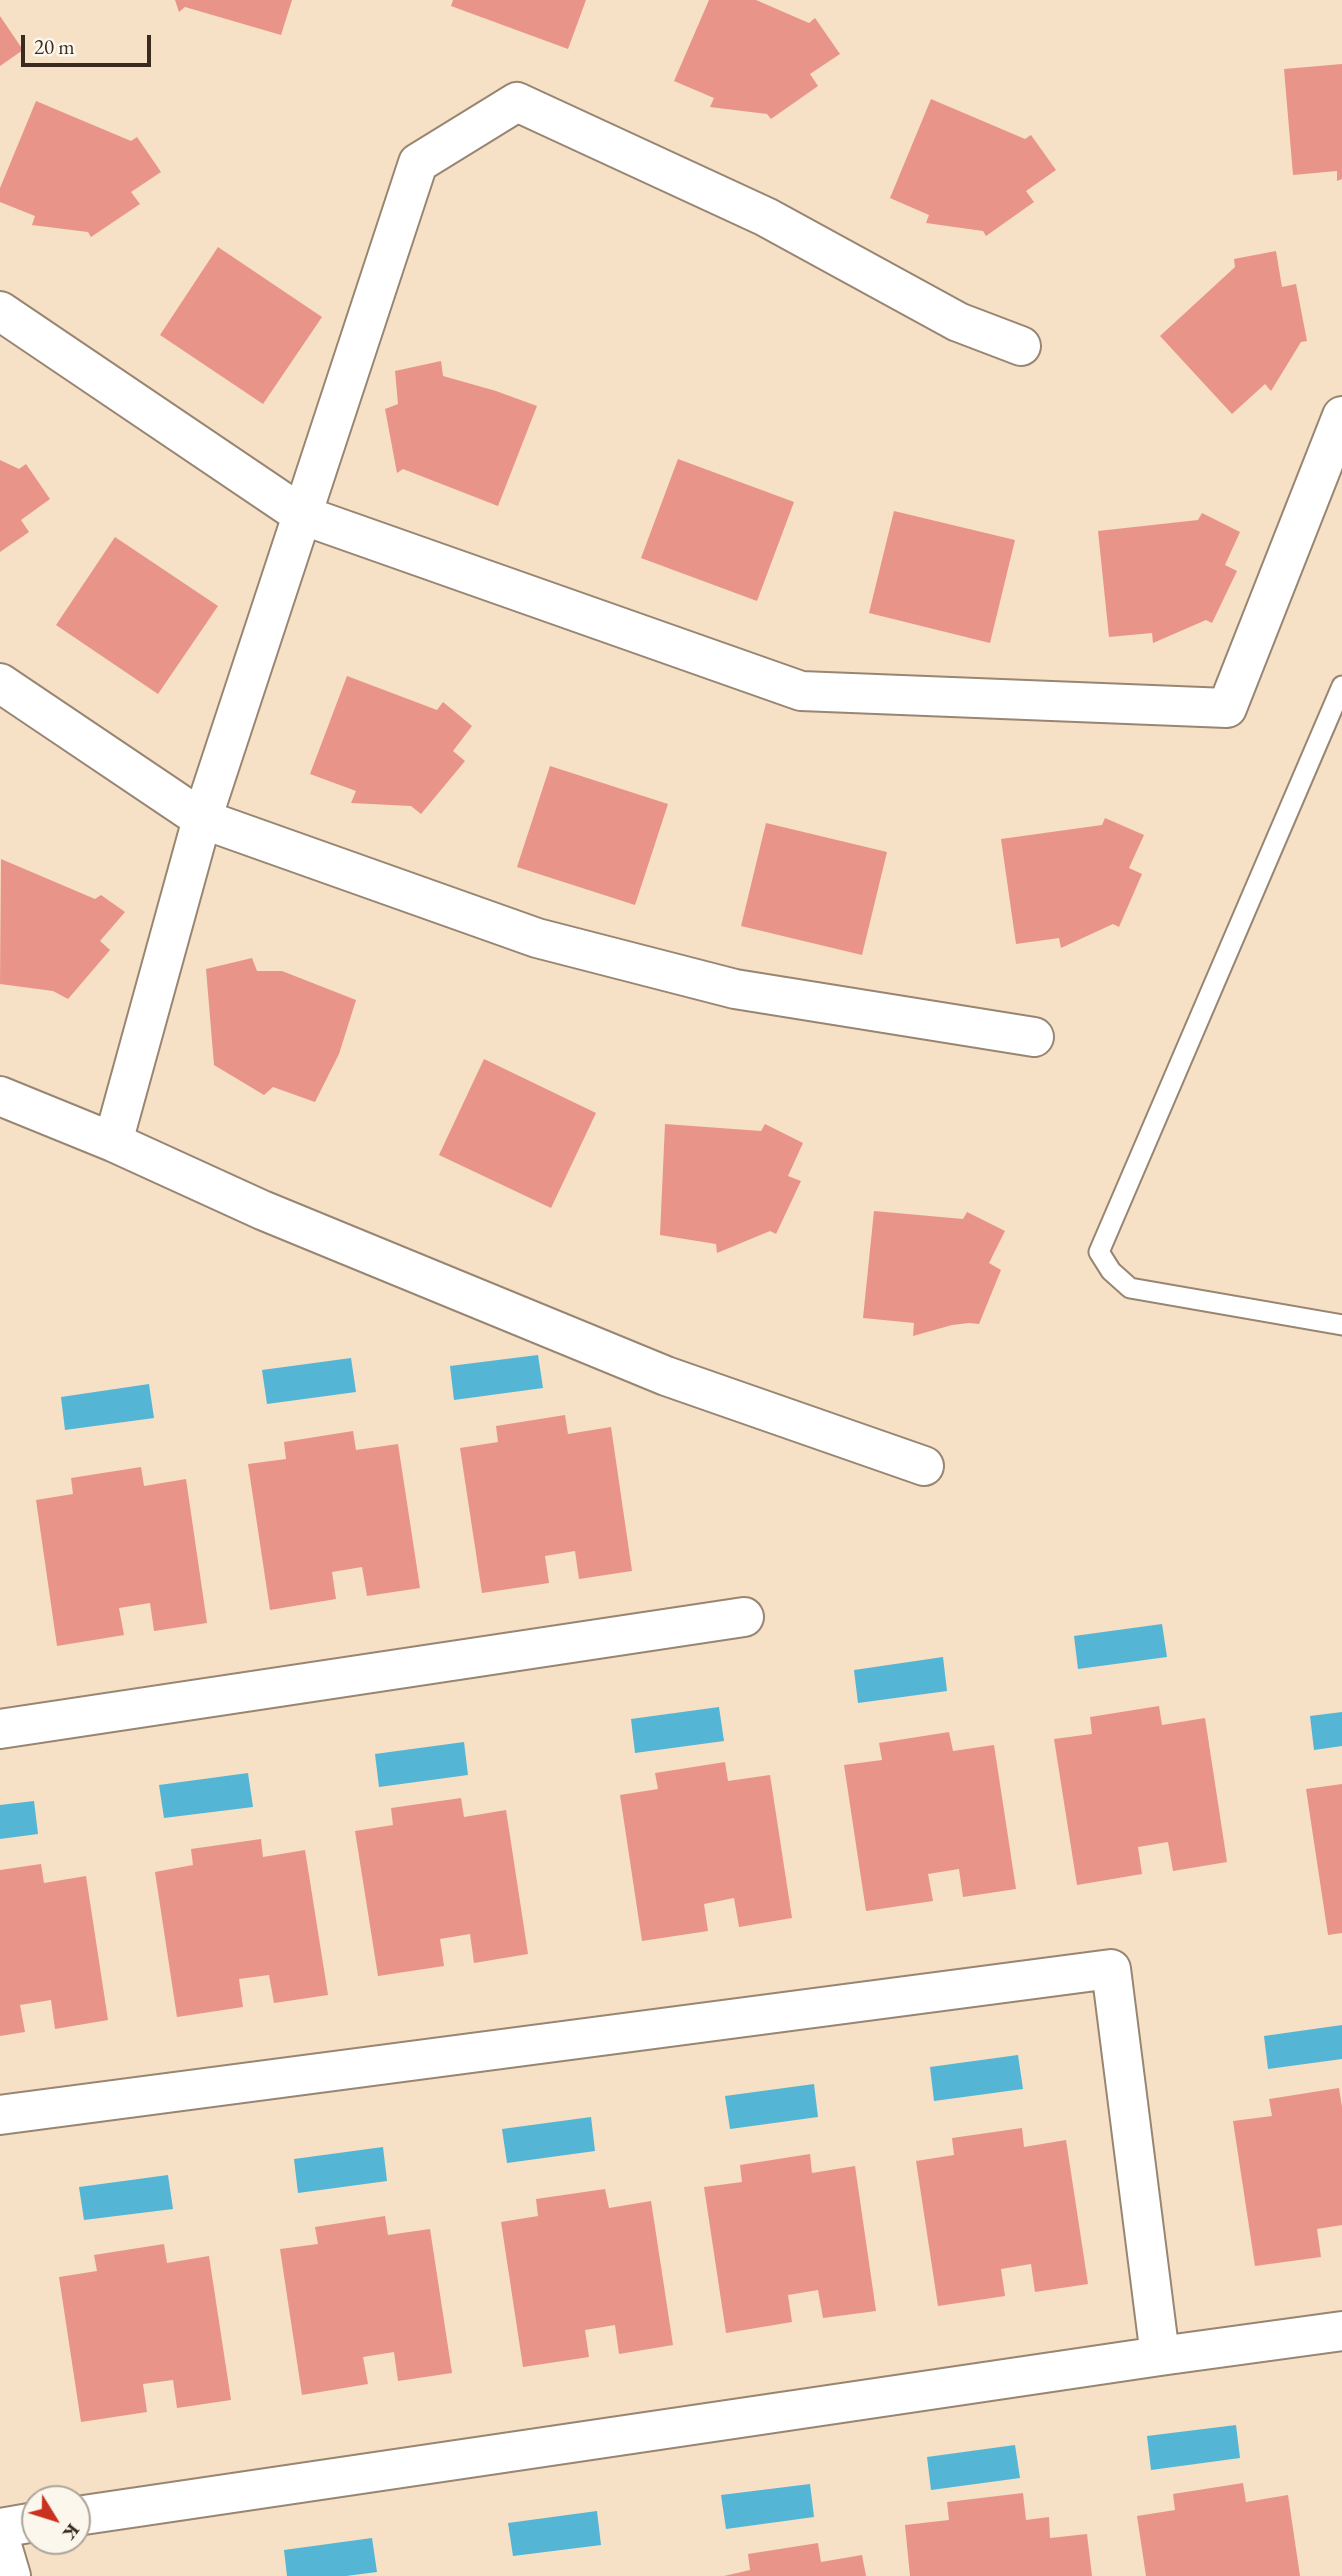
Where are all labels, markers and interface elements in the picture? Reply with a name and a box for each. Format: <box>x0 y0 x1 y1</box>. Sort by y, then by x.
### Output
scale bar <box>24 21 154 65</box>
text: 20 m <box>34 33 75 60</box>
north arrow <box>21 2485 91 2555</box>
text: K <box>57 2519 86 2545</box>

